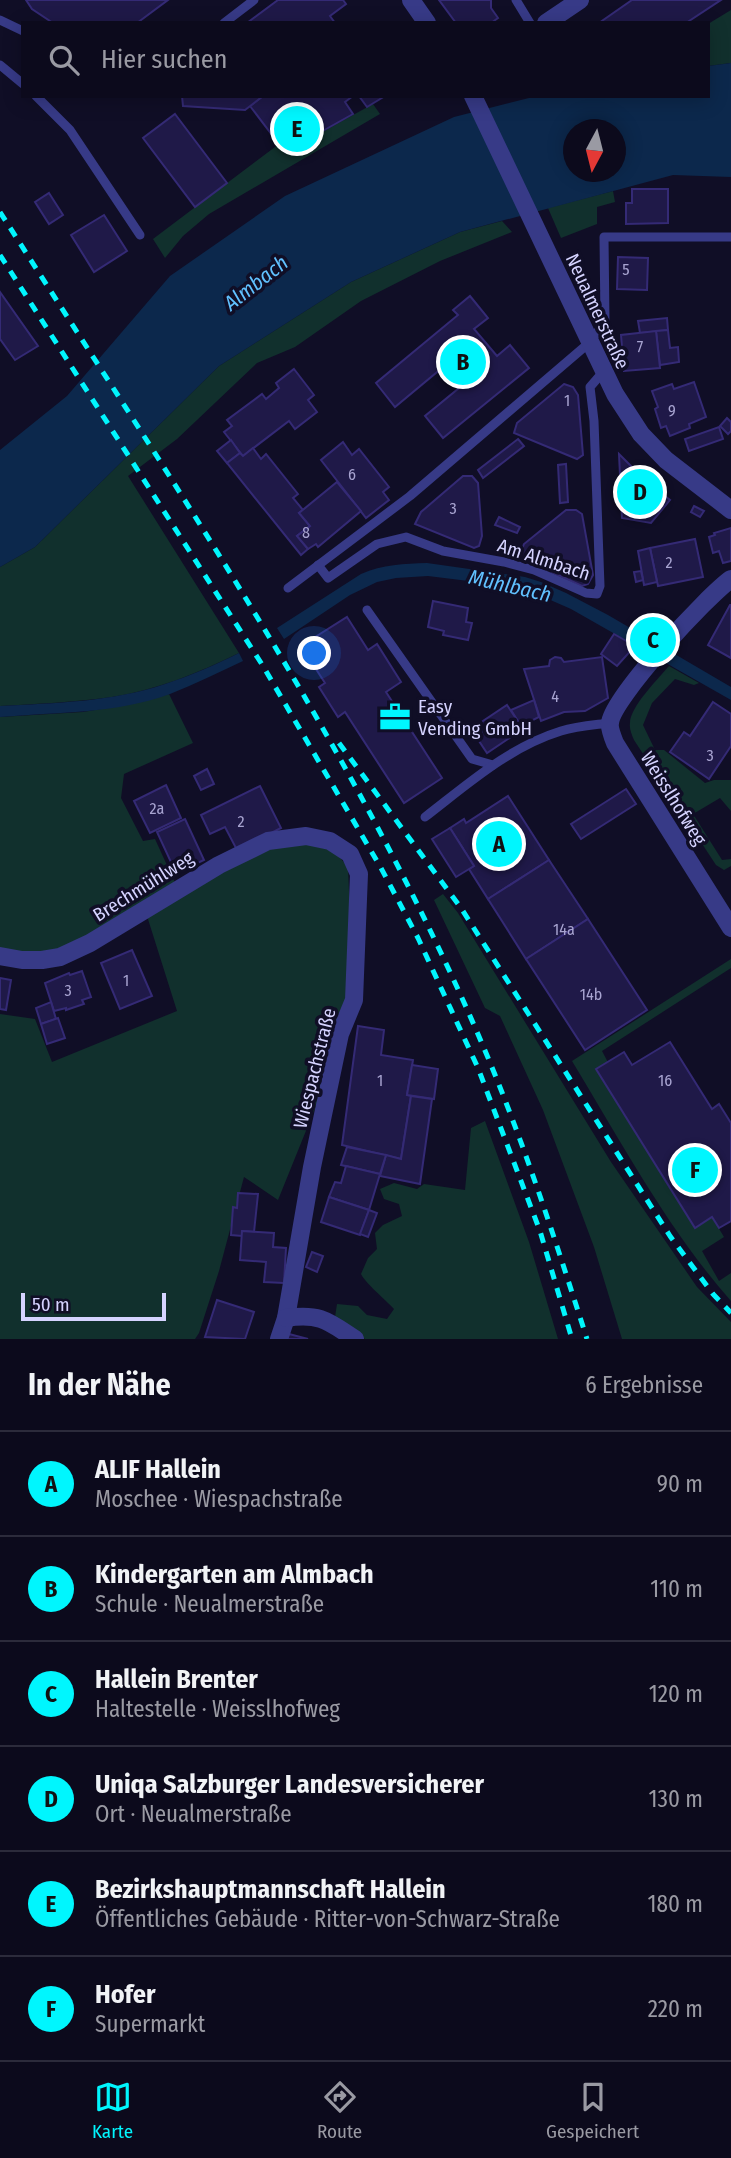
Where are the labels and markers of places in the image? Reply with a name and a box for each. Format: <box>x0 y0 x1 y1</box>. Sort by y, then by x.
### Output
pin: E <box>274 103 320 155</box>
pin: B <box>440 336 486 388</box>
pin: D <box>617 466 663 518</box>
pin: C <box>630 614 676 666</box>
place label: Easy Vending GmbH <box>418 695 532 740</box>
office icon: Easy Vending GmbH <box>378 700 412 734</box>
pin: A <box>476 818 522 870</box>
pin: F <box>672 1144 718 1196</box>

